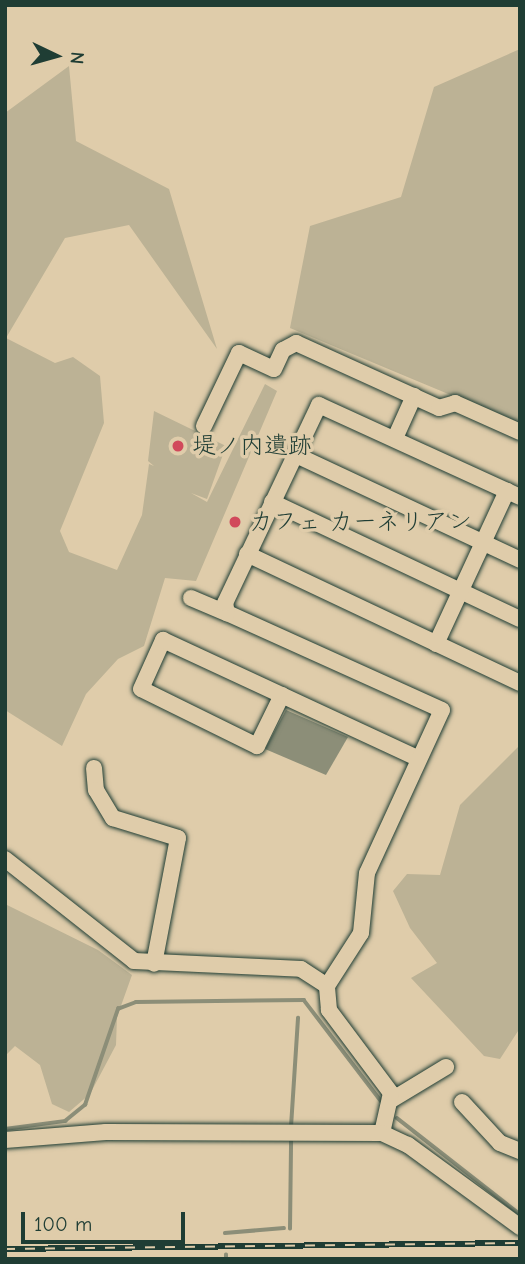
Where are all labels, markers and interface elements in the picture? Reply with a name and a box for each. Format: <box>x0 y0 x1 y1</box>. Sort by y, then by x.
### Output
north arrow <box>21 21 91 91</box>
text: N <box>65 51 88 65</box>
place label: 堤ノ内遺跡 <box>192 432 312 460</box>
marker: 堤ノ内遺跡 <box>170 438 186 454</box>
place label: カフェ カーネリアン <box>249 508 473 536</box>
marker: カフェ カーネリアン <box>227 514 243 530</box>
scale bar <box>24 1198 189 1242</box>
text: 100 m <box>34 1212 92 1236</box>

